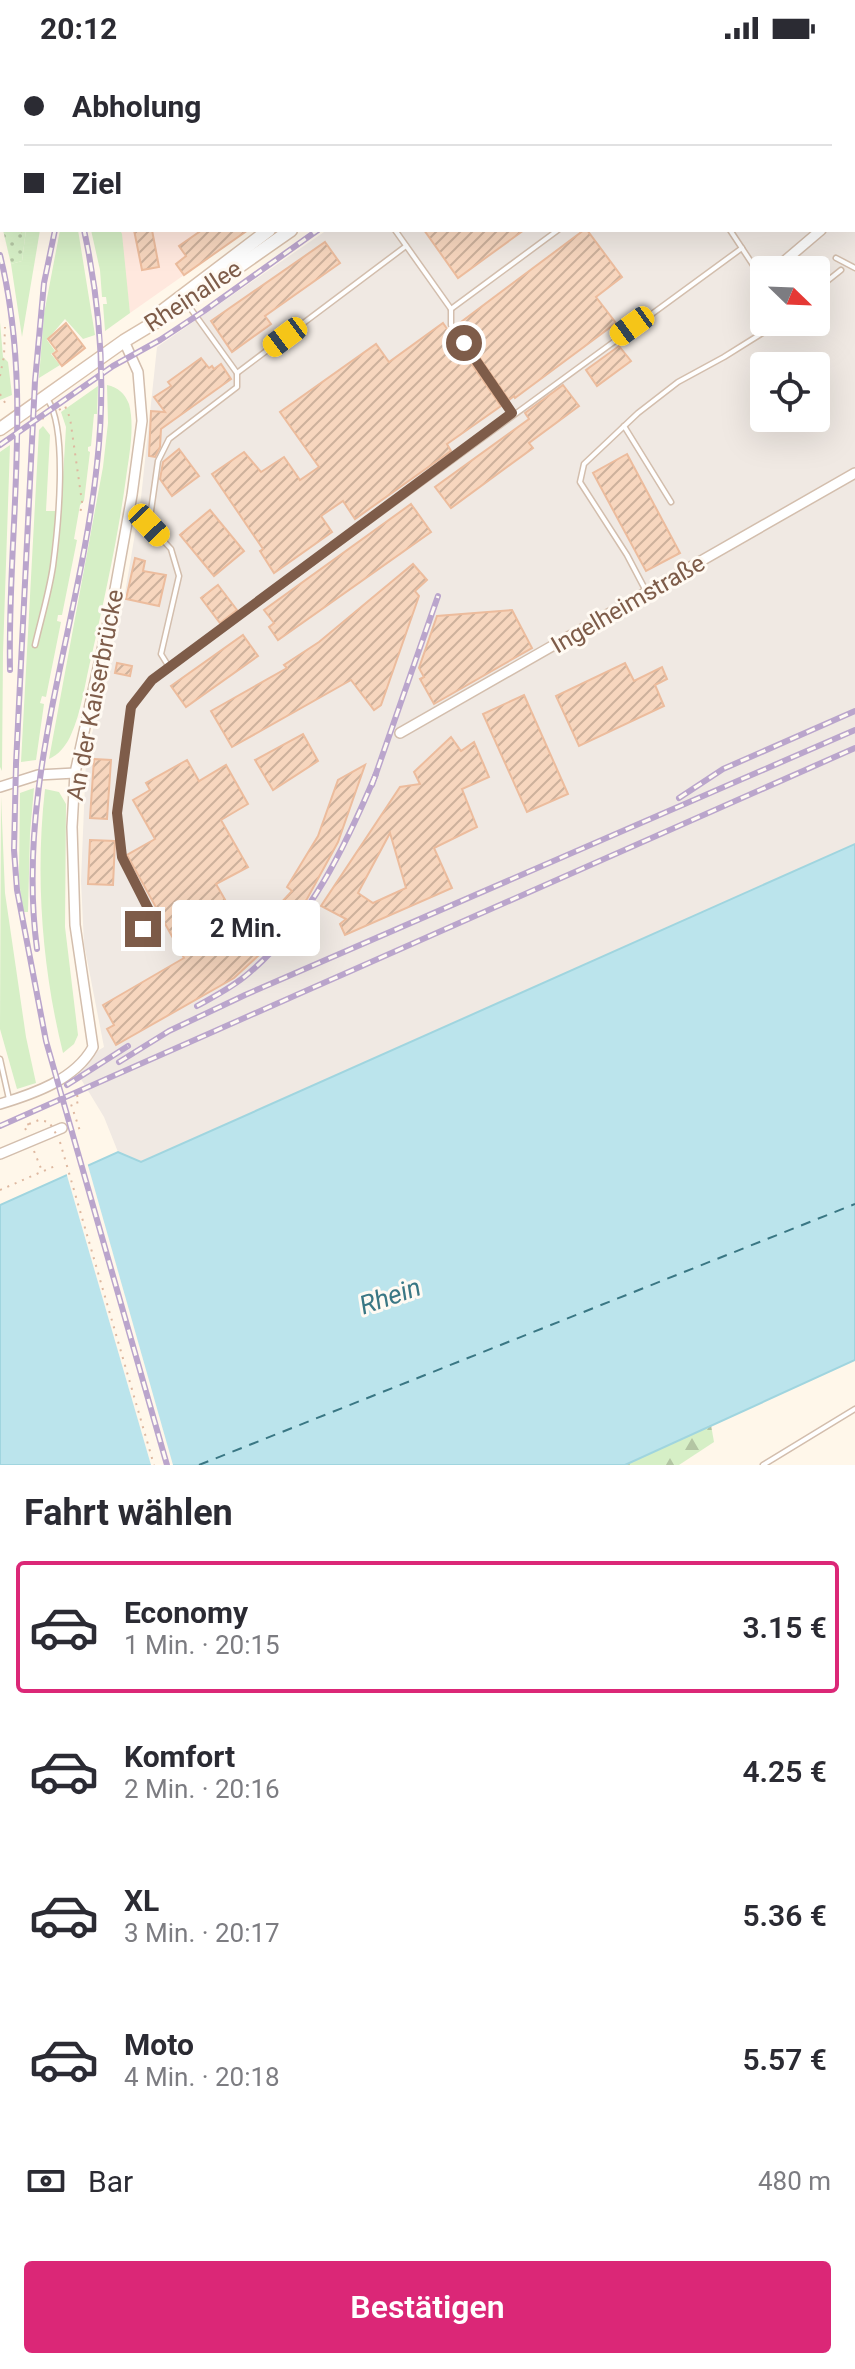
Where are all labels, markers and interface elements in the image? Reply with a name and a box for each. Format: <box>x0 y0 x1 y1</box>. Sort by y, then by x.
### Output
text: 20:12 <box>40 11 117 46</box>
text: Abholung <box>72 89 201 124</box>
text: Ziel <box>72 166 122 201</box>
street label: Rheinallee <box>139 254 247 338</box>
north arrow <box>750 256 830 336</box>
map controls <box>750 256 830 432</box>
car <box>606 302 658 350</box>
car <box>259 313 311 361</box>
route start <box>446 325 482 361</box>
button: locate <box>750 352 830 432</box>
car <box>124 499 174 551</box>
street label: Ingelheimstraße <box>546 549 710 659</box>
street label: An der Kaiserbrücke <box>61 587 129 803</box>
callout: 2 Min. <box>171 901 319 957</box>
route end <box>125 911 161 947</box>
text: 2 Min. <box>210 913 282 943</box>
water label: Rhein <box>355 1272 425 1320</box>
text: Fahrt wählen <box>24 1492 233 1534</box>
icon: car <box>28 1591 100 1663</box>
text: Economy <box>124 1595 248 1630</box>
text: 3.15 € <box>742 1610 827 1645</box>
text: 1 Min. · 20:15 <box>124 1630 280 1660</box>
icon: car <box>28 1735 100 1807</box>
text: Komfort <box>124 1739 235 1774</box>
text: 4.25 € <box>742 1754 827 1789</box>
text: 2 Min. · 20:16 <box>124 1774 280 1804</box>
icon: car <box>28 1879 100 1951</box>
text: XL <box>124 1883 159 1918</box>
text: 5.36 € <box>742 1898 827 1933</box>
text: 3 Min. · 20:17 <box>124 1918 280 1948</box>
icon: car <box>28 2023 100 2095</box>
text: Moto <box>124 2027 194 2062</box>
text: 5.57 € <box>742 2042 827 2077</box>
text: 4 Min. · 20:18 <box>124 2062 280 2092</box>
icon: cash <box>24 2159 68 2203</box>
text: Bar <box>88 2164 133 2199</box>
text: 480 m <box>758 2166 831 2196</box>
button: Bestätigen <box>24 2261 831 2353</box>

